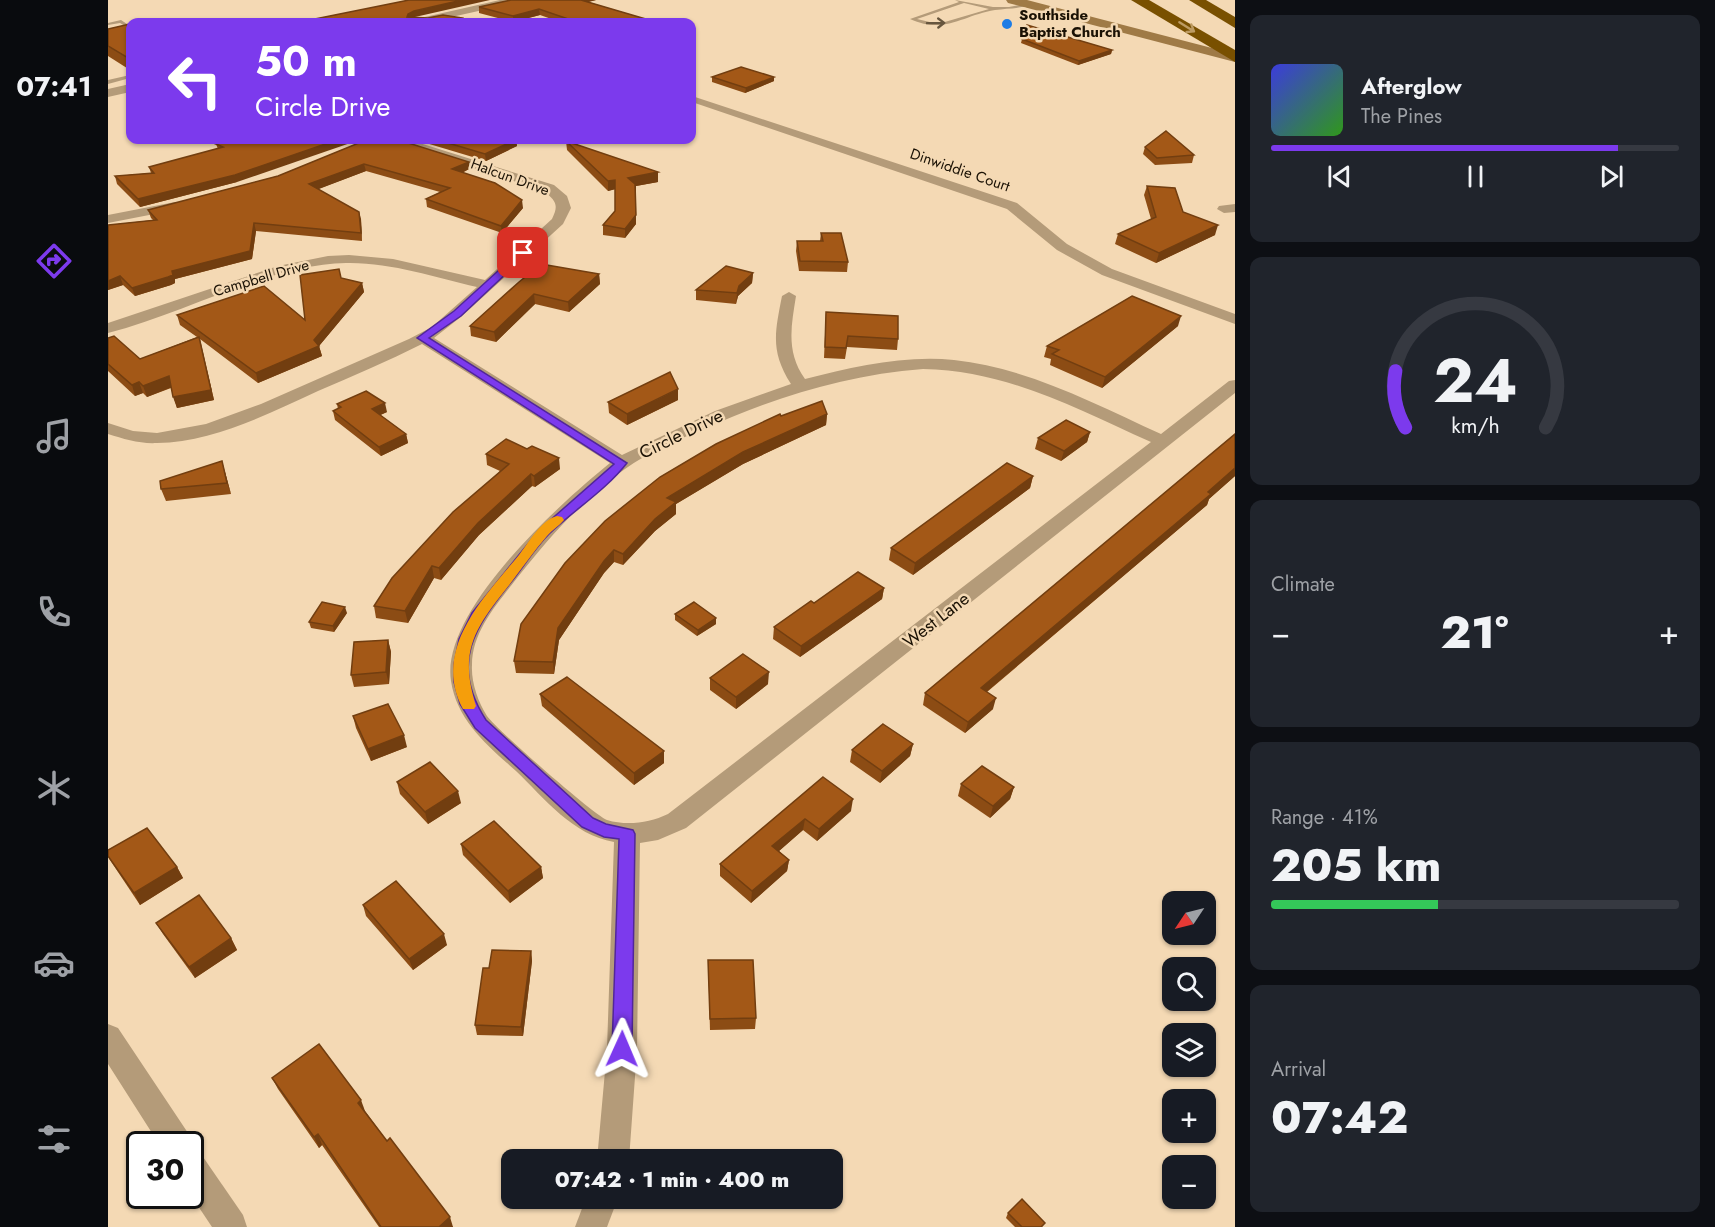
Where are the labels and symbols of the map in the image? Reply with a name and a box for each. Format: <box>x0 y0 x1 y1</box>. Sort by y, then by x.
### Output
place label: Southside Baptist Church <box>1019 4 1121 43</box>
one-way arrow <box>926 17 945 29</box>
marker: Southside Baptist Church <box>1000 17 1014 31</box>
one-way arrow <box>1178 22 1195 34</box>
street label: Dinwiddie Court <box>907 143 1013 198</box>
street label: Halcun Drive <box>468 153 553 201</box>
pin <box>497 227 548 278</box>
street label: Campbell Drive <box>210 254 312 302</box>
street label: Circle Drive <box>635 403 727 465</box>
street label: West Lane <box>897 586 975 654</box>
north arrow <box>1162 891 1216 945</box>
position arrow <box>590 1017 654 1081</box>
speed limit sign: 30 <box>126 1131 204 1209</box>

